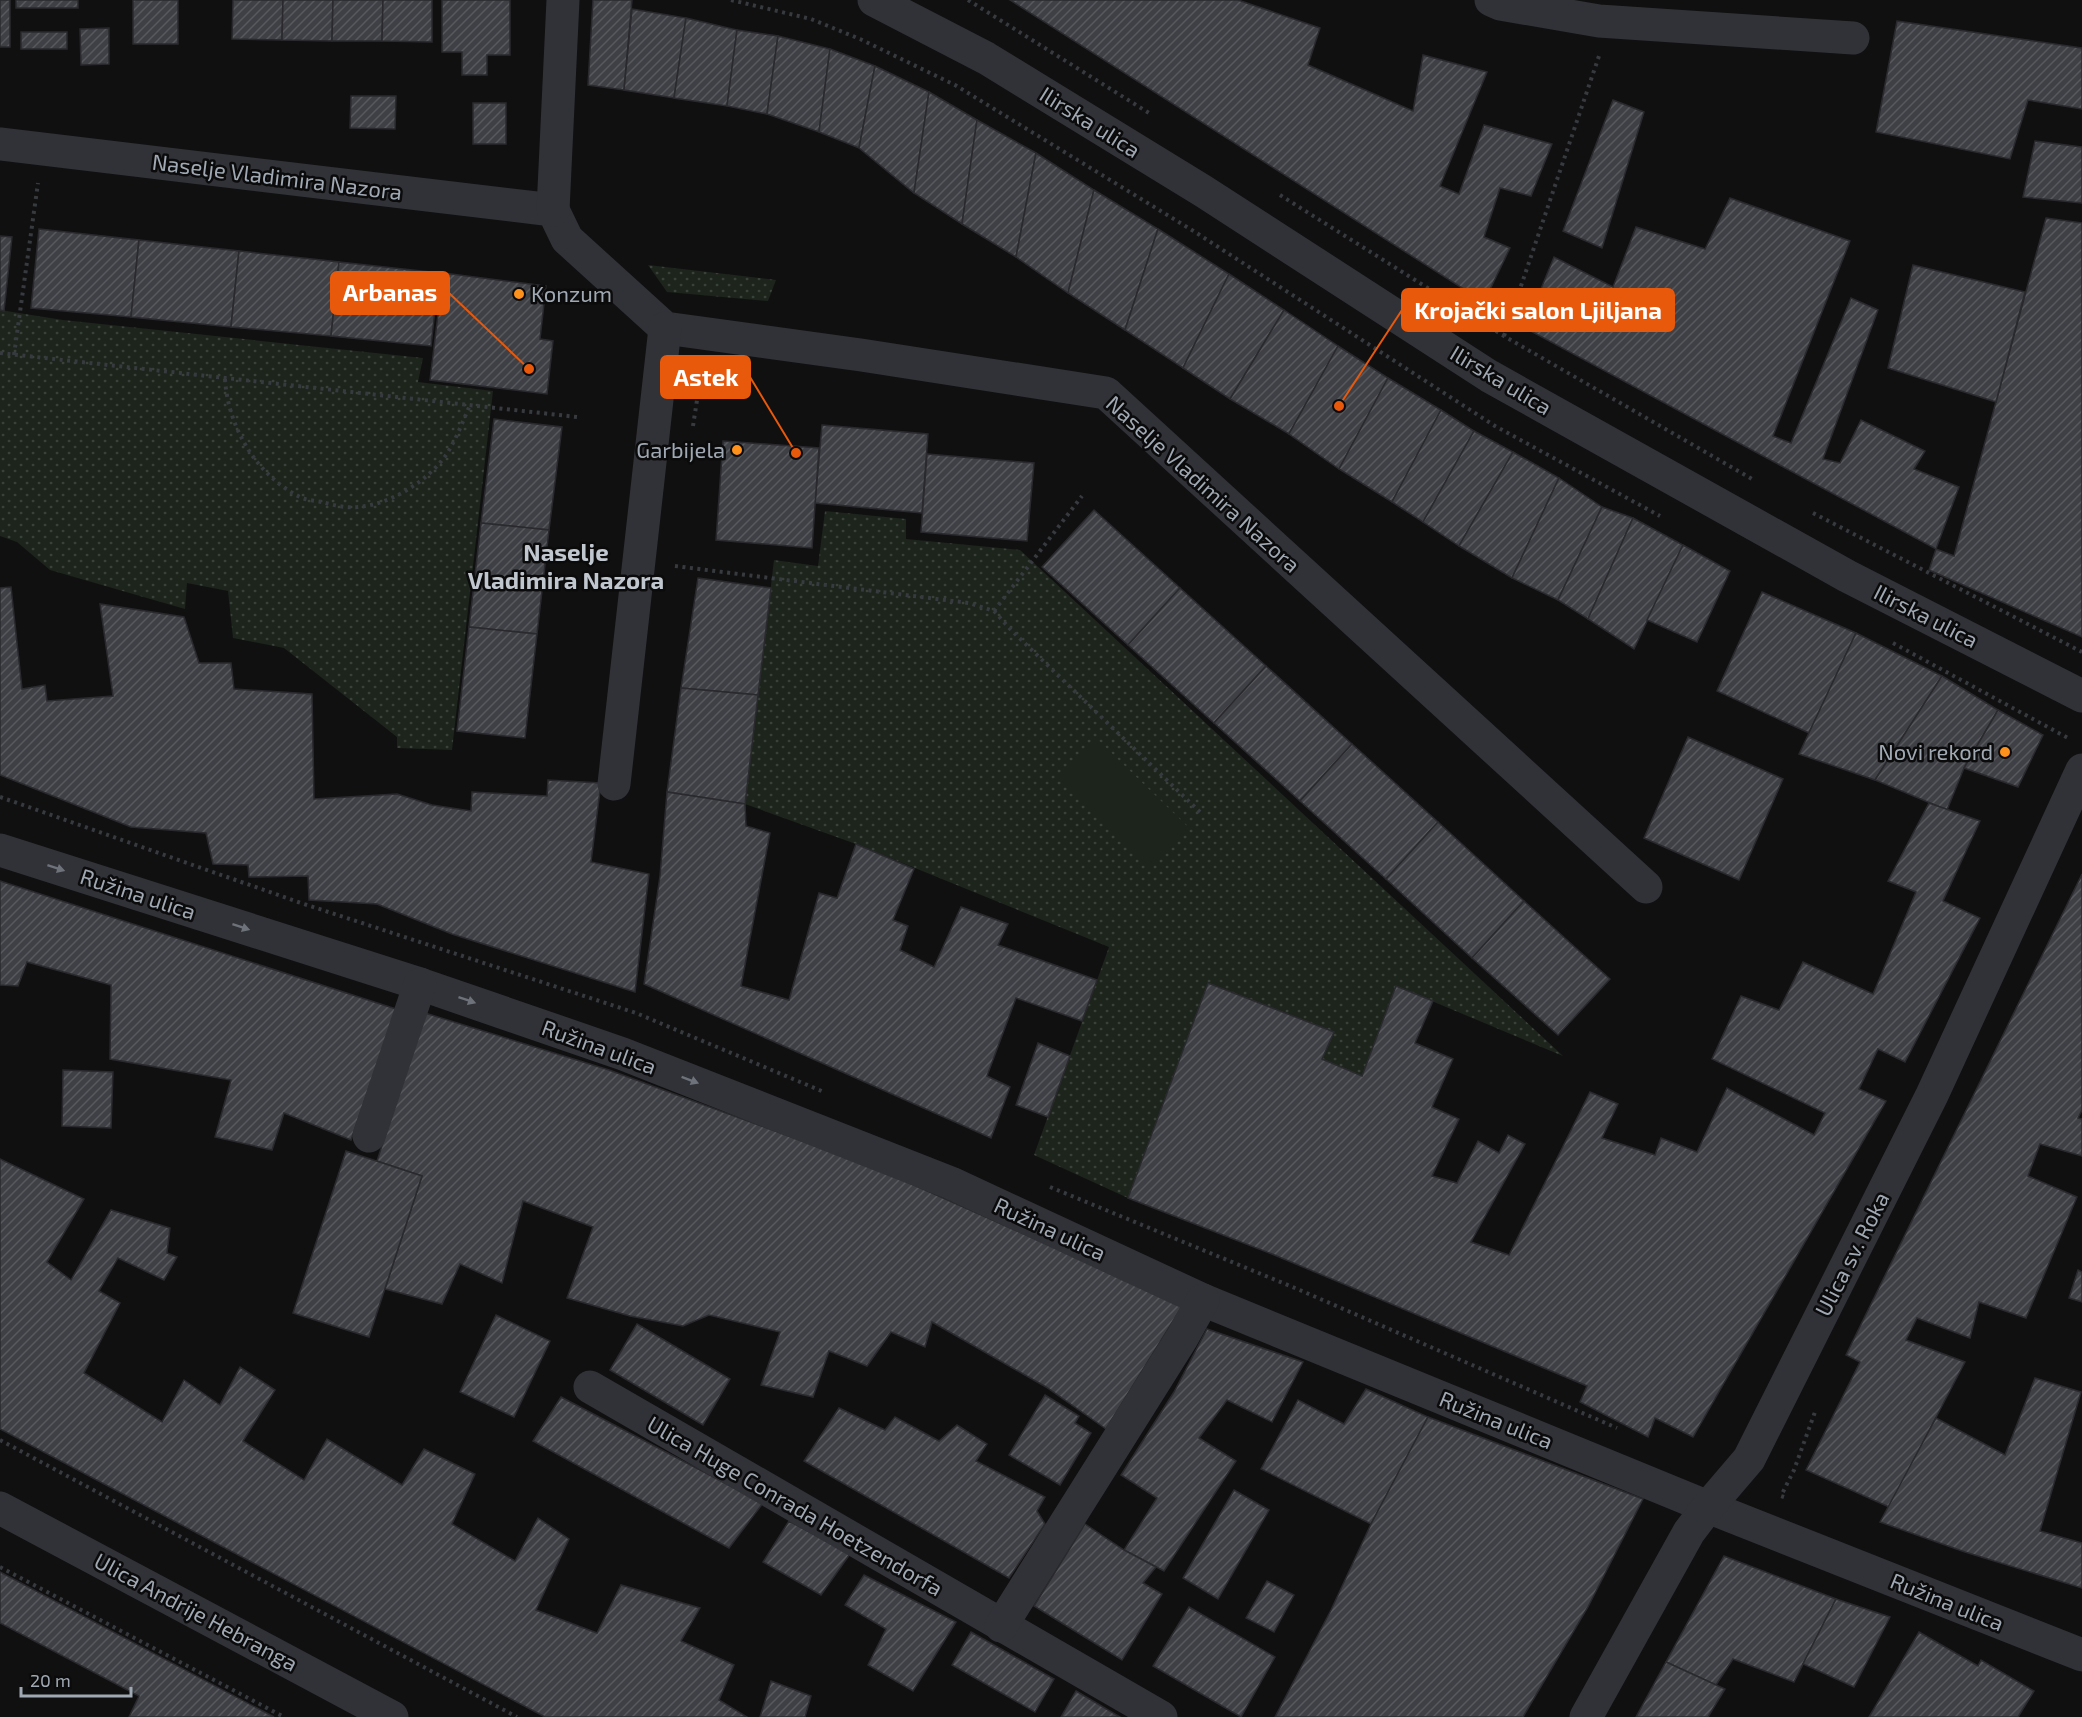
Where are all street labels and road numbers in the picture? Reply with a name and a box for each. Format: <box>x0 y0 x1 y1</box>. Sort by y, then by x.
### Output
street label: Ilirska ulica <box>1036 80 1145 162</box>
street label: Naselje Vladimira Nazora <box>151 148 404 205</box>
street label: Ilirska ulica <box>1446 339 1557 419</box>
street label: Naselje Vladimira Nazora <box>1101 389 1306 578</box>
street label: Ilirska ulica <box>1870 578 1983 652</box>
street label: Ružina ulica <box>77 862 199 924</box>
street label: Ružina ulica <box>539 1013 660 1079</box>
street label: Ulica sv. Roka <box>1809 1187 1893 1320</box>
street label: Ružina ulica <box>991 1191 1110 1265</box>
street label: Ružina ulica <box>1436 1385 1557 1454</box>
street label: Ulica Huge Conrada Hoetzendorfa <box>643 1410 948 1600</box>
street label: Ulica Andrije Hebranga <box>90 1546 303 1677</box>
street label: Ružina ulica <box>1887 1567 2008 1636</box>

